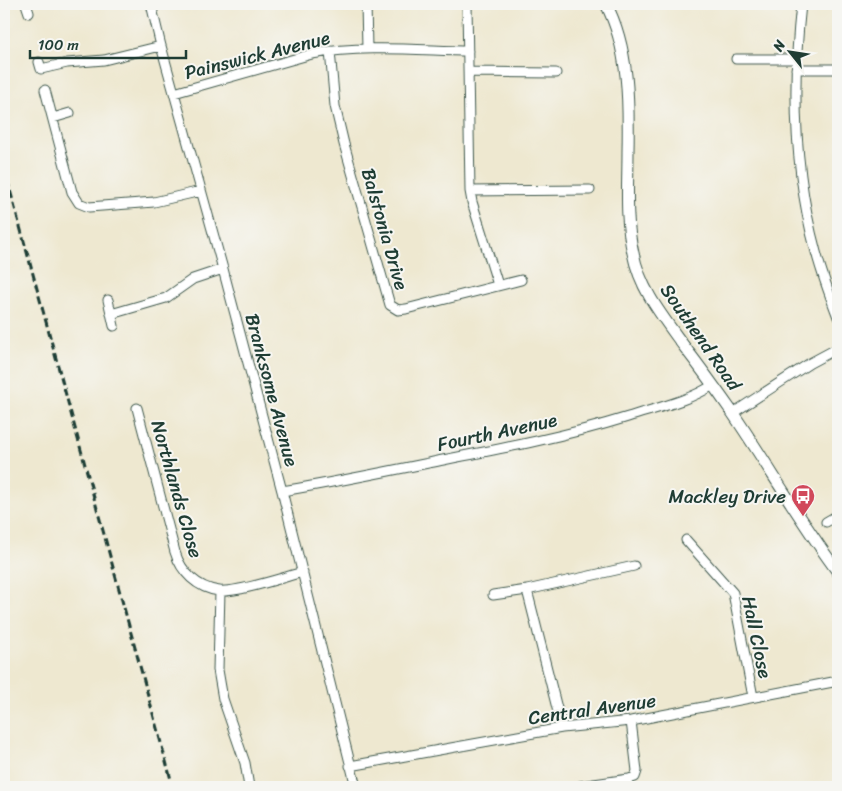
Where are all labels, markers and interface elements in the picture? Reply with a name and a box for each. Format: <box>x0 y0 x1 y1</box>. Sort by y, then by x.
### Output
street label: Painswick Avenue <box>181 21 333 89</box>
scale bar <box>30 28 186 60</box>
north arrow <box>764 28 814 78</box>
text: 100 m <box>38 32 79 58</box>
text: N <box>765 35 793 57</box>
street label: Balstonia Drive <box>352 164 418 294</box>
street label: Southend Road <box>652 276 751 399</box>
street label: Branksome Avenue <box>236 310 308 470</box>
street label: Fourth Avenue <box>434 403 560 461</box>
street label: Northlands Close <box>142 416 213 562</box>
place label: Mackley Drive <box>668 480 786 513</box>
bus stop icon: Mackley Drive <box>790 483 816 517</box>
street label: Hall Close <box>732 593 782 681</box>
street label: Central Avenue <box>526 684 658 734</box>

